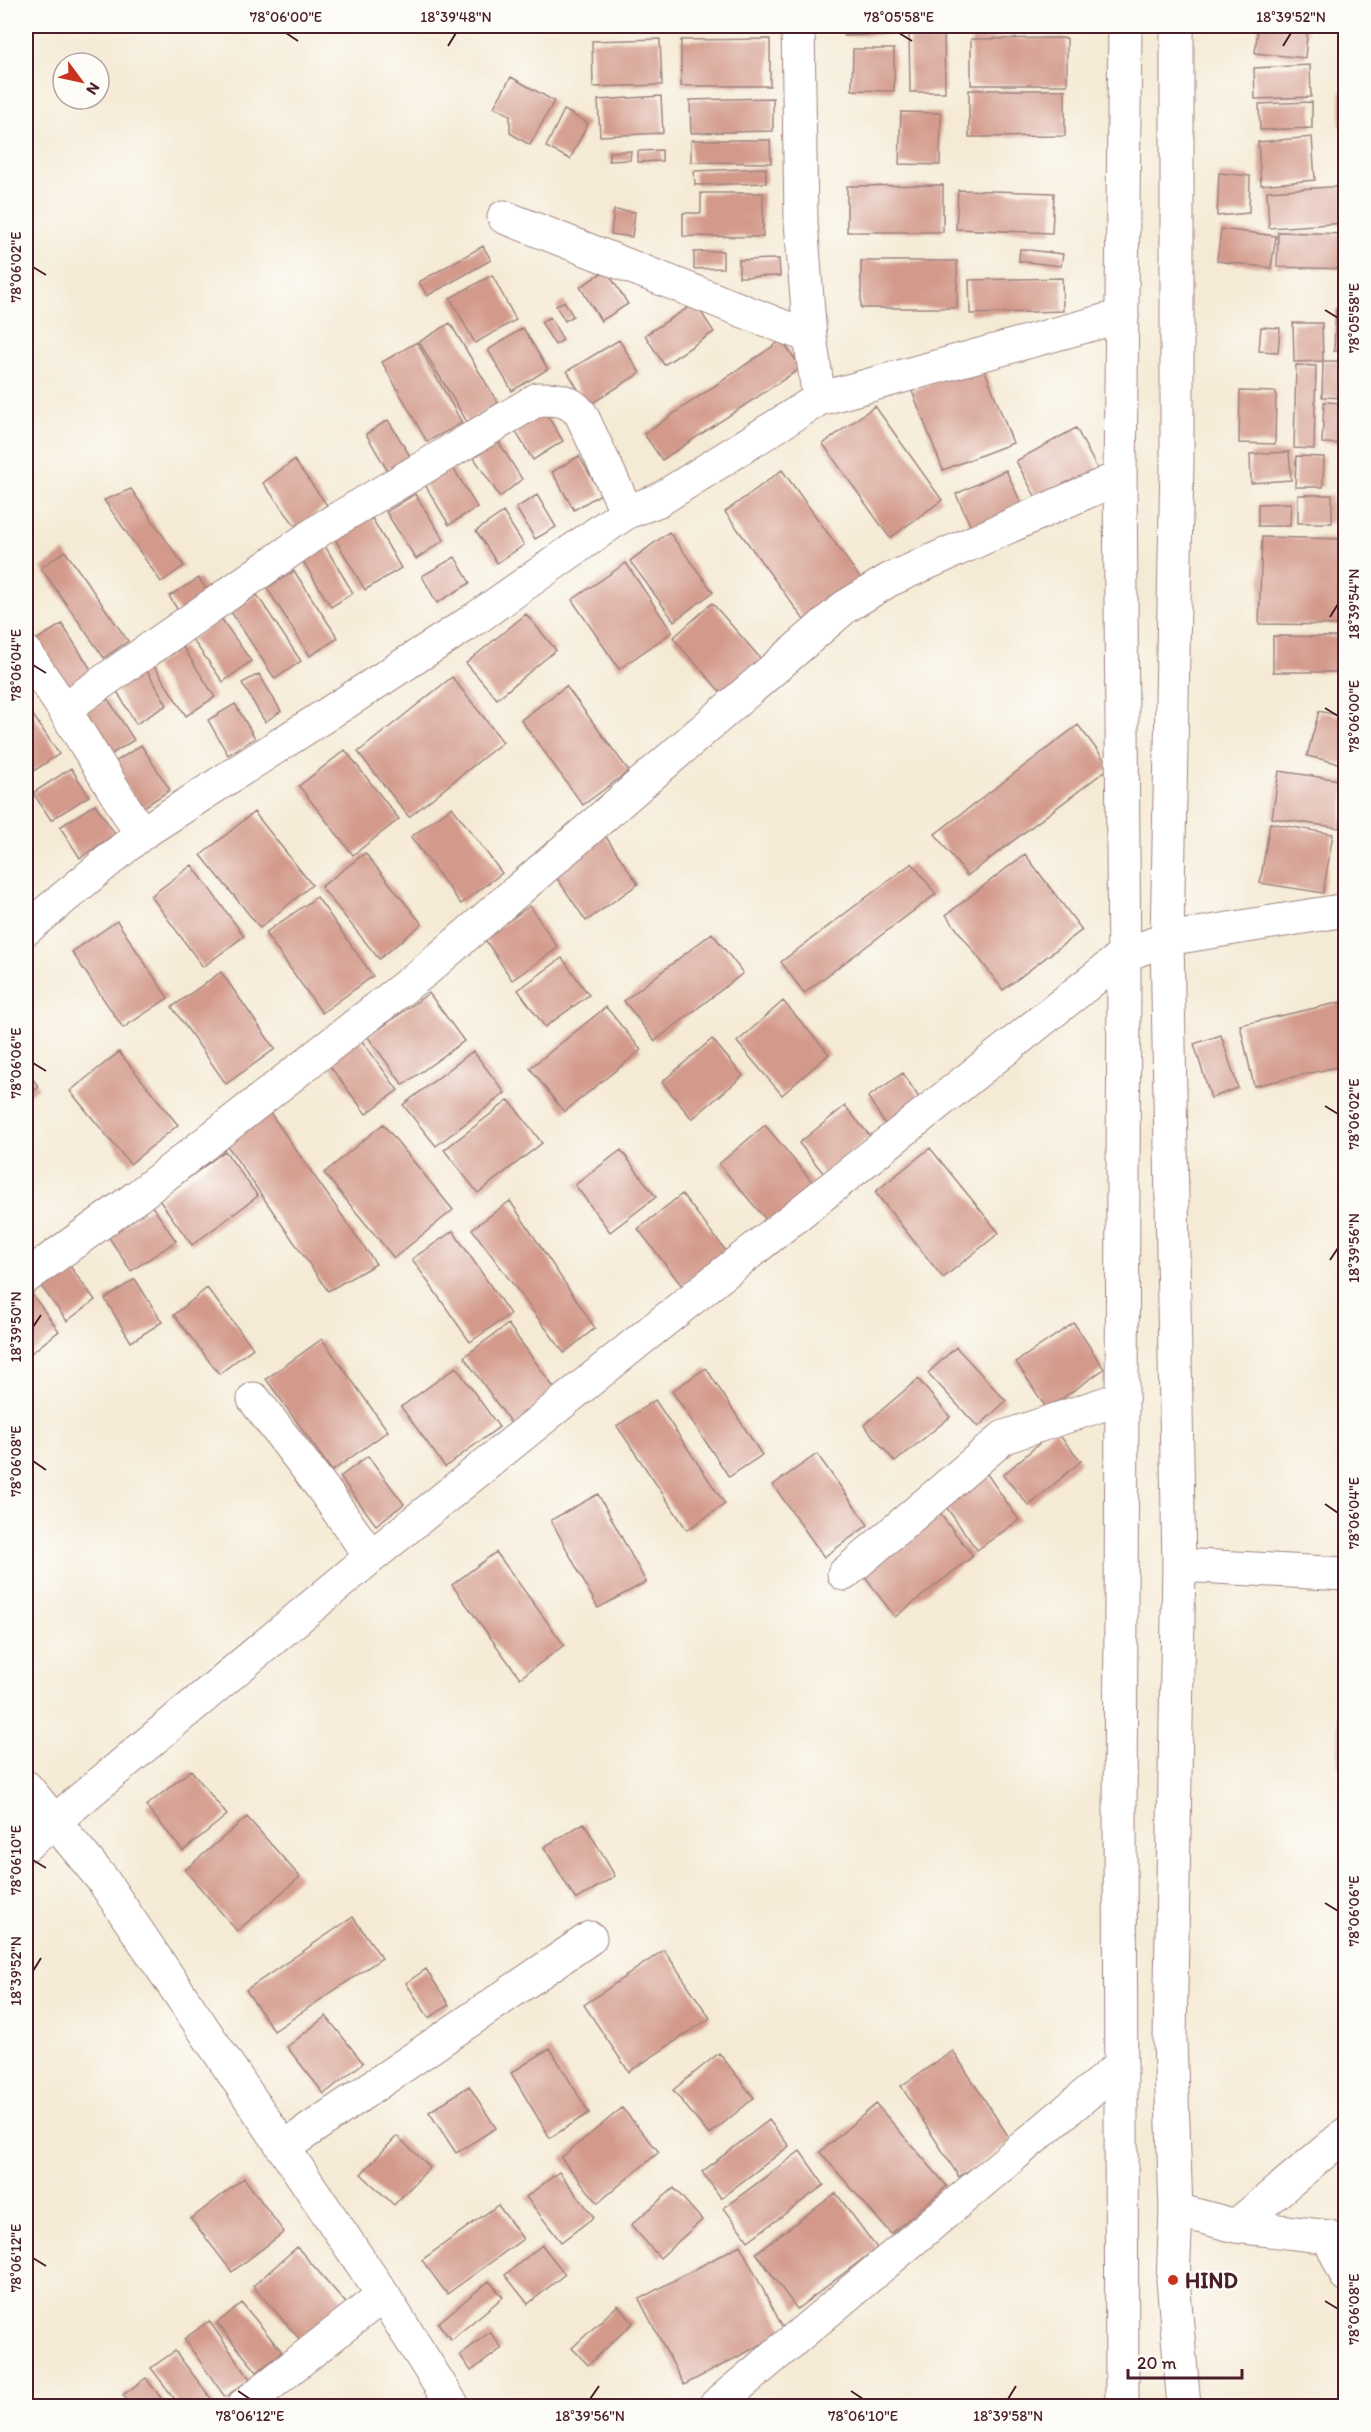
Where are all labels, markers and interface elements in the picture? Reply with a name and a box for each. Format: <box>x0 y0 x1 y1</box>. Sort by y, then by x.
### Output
text: 78°06'00"E <box>250 8 322 26</box>
text: 18°39'48"N <box>420 8 492 26</box>
text: 78°05'58"E <box>864 8 934 26</box>
text: 18°39'52"N <box>1256 8 1326 26</box>
north arrow <box>51 51 111 111</box>
text: N <box>82 79 104 99</box>
text: 78°06'02"E <box>7 232 25 302</box>
text: 78°05'58"E <box>1345 283 1363 353</box>
text: 18°39'54"N <box>1345 569 1363 639</box>
text: 78°06'04"E <box>7 629 25 701</box>
text: 78°06'00"E <box>1345 680 1363 752</box>
text: 78°06'06"E <box>7 1028 25 1098</box>
text: 78°06'02"E <box>1345 1079 1363 1149</box>
text: 18°39'56"N <box>1345 1213 1363 1283</box>
text: 18°39'50"N <box>7 1291 25 1363</box>
text: 78°06'08"E <box>7 1425 25 1497</box>
text: 78°06'04"E <box>1345 1477 1363 1549</box>
text: 78°06'10"E <box>7 1825 25 1895</box>
text: 78°06'06"E <box>1345 1876 1363 1946</box>
text: 18°39'52"N <box>7 1936 25 2006</box>
text: 78°06'12"E <box>7 2224 25 2292</box>
place label: HIND <box>1185 2267 1238 2294</box>
marker: HIND <box>1166 2273 1180 2287</box>
text: 78°06'08"E <box>1345 2273 1363 2345</box>
scale bar <box>1128 2342 1242 2380</box>
text: 20 m <box>1137 2352 1177 2374</box>
text: 78°06'12"E <box>216 2407 284 2425</box>
text: 18°39'56"N <box>555 2407 625 2425</box>
text: 78°06'10"E <box>828 2407 898 2425</box>
text: 18°39'58"N <box>973 2407 1043 2425</box>

